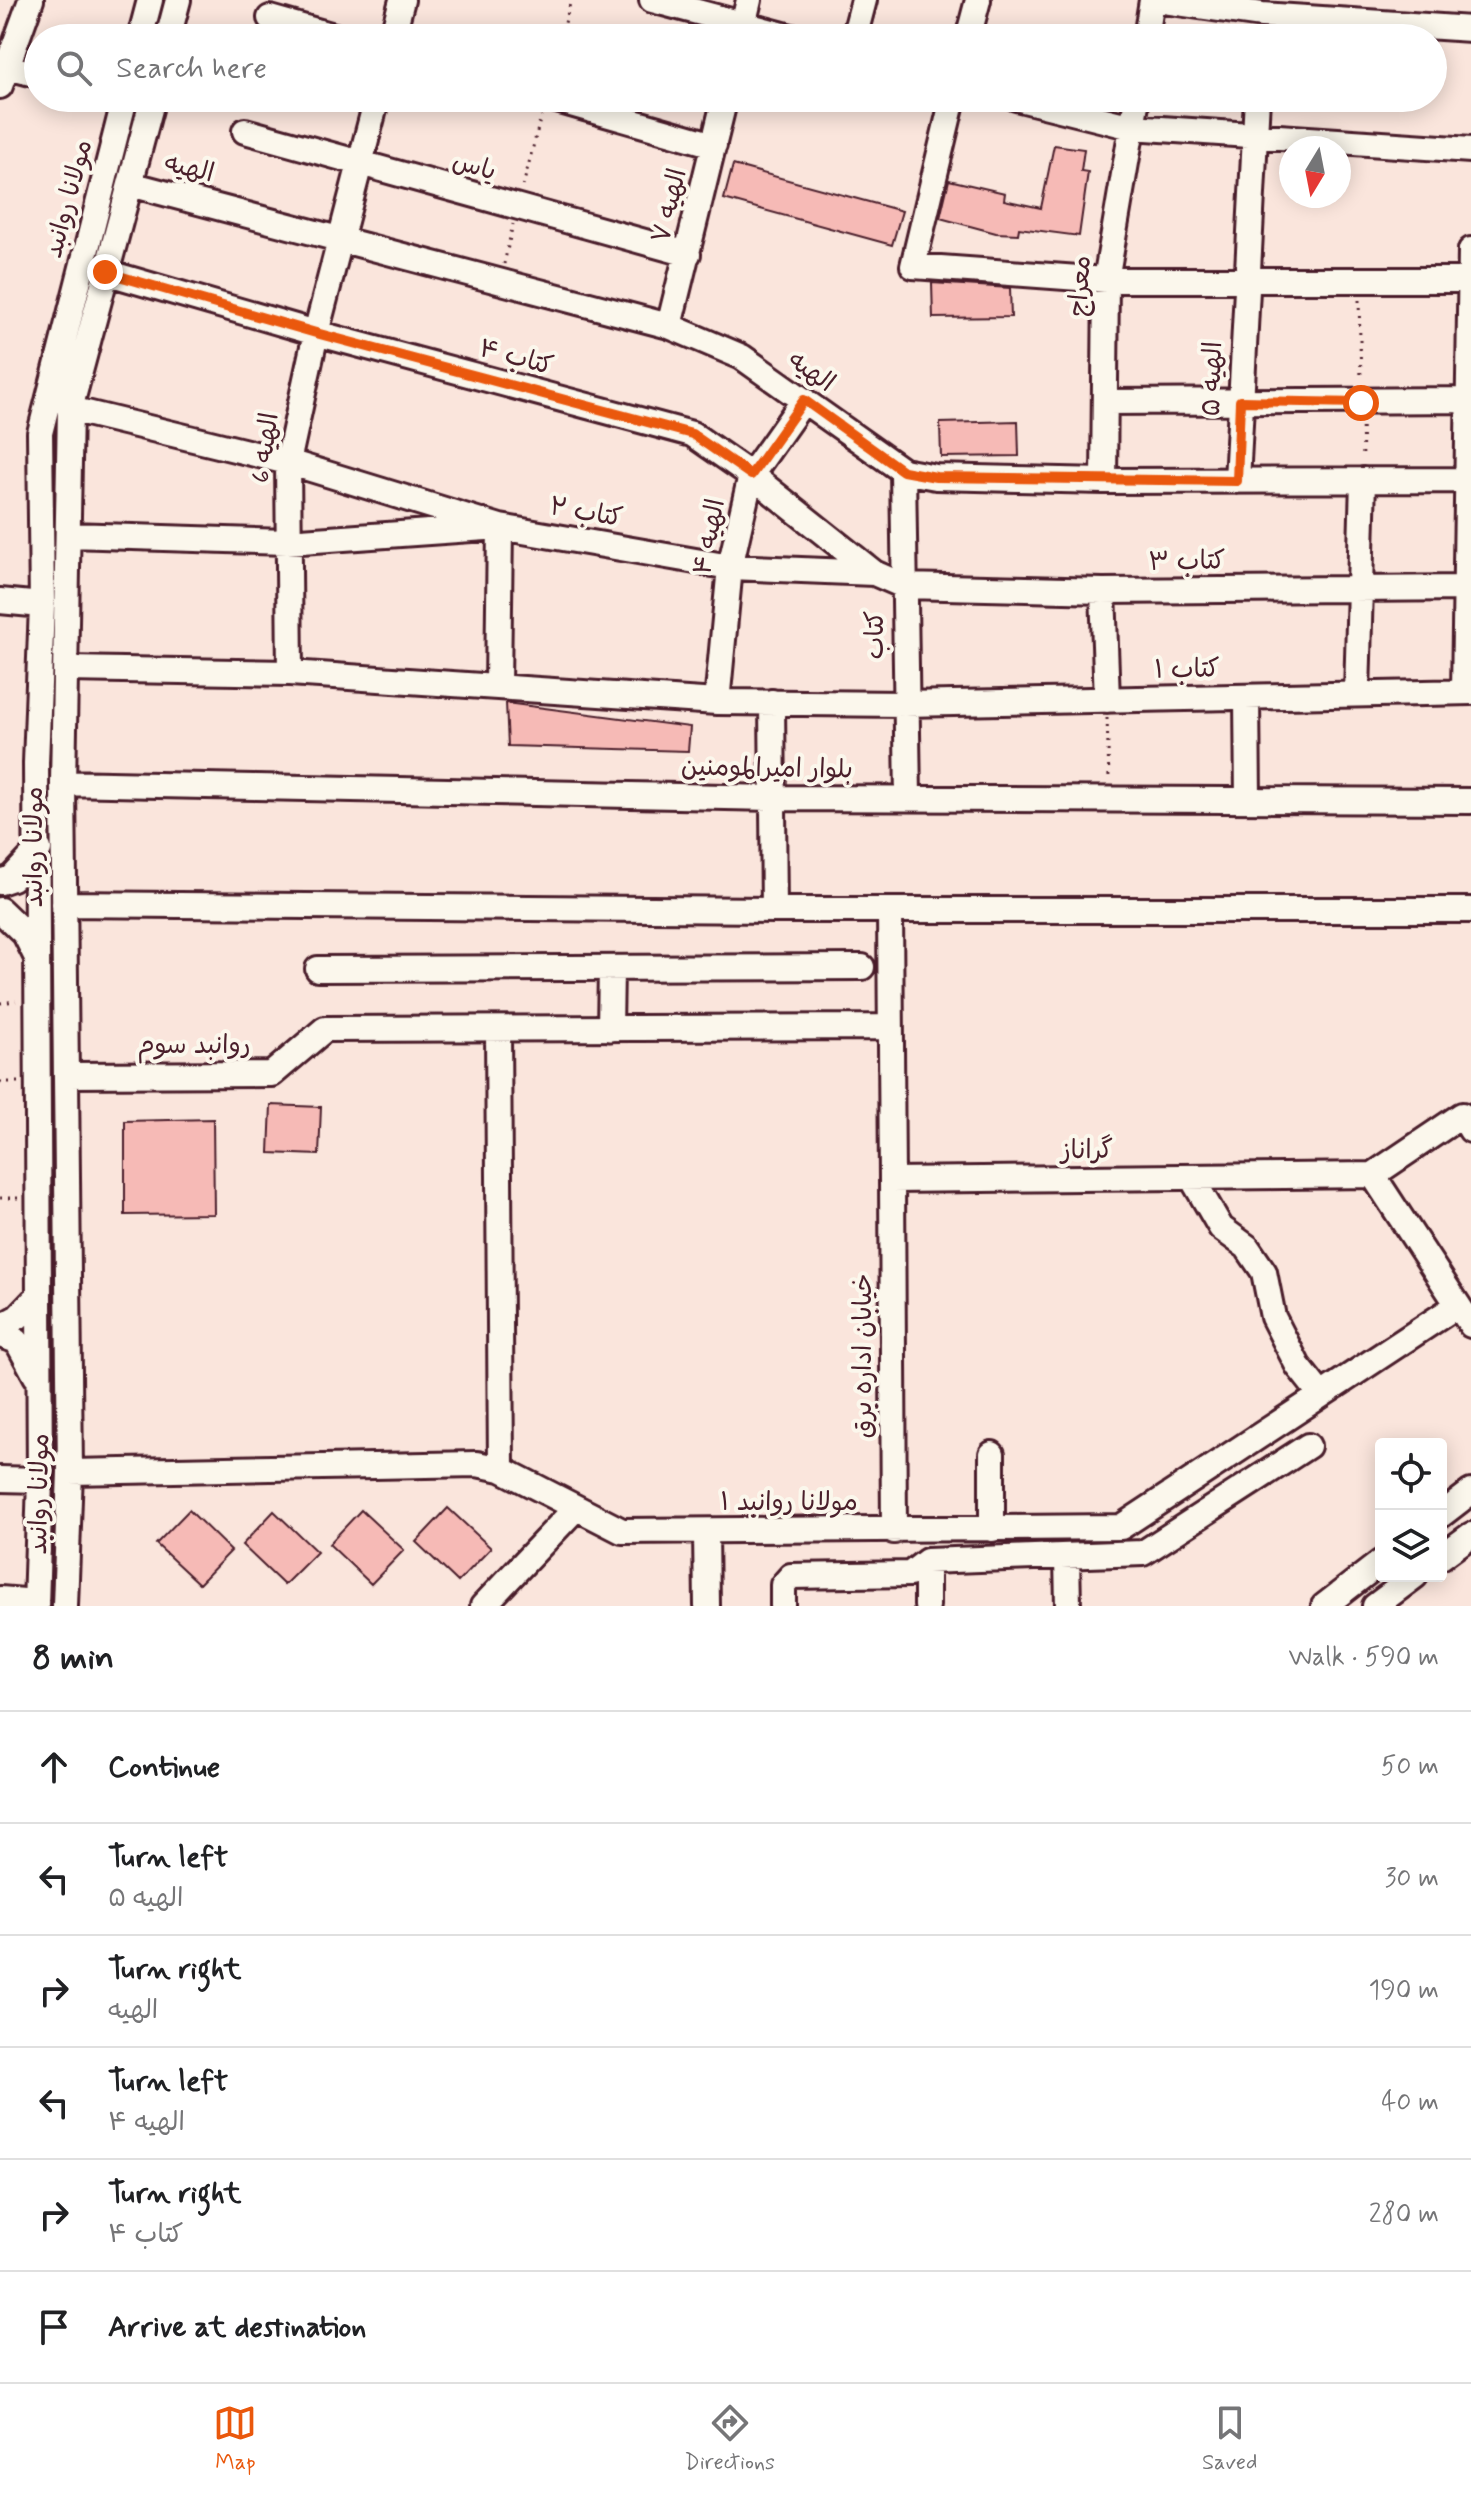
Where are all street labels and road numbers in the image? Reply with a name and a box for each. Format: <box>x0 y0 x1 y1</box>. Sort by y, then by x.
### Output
street label: مولانا روانبد <box>37 136 101 262</box>
street label: یاس <box>448 145 500 189</box>
street label: الهیه <box>161 146 217 192</box>
street label: الهیه ۷ <box>644 165 696 247</box>
street label: معراج <box>1062 254 1100 318</box>
street label: کتاب ۴ <box>475 332 557 384</box>
street label: الهیه ۵ <box>1195 341 1231 417</box>
street label: الهیه <box>781 343 841 401</box>
street label: الهیه 6 <box>244 411 288 485</box>
street label: کتاب ۲ <box>547 490 625 536</box>
street label: الهیه ۴ <box>686 496 734 578</box>
street label: کتاب ۳ <box>1148 544 1226 580</box>
street label: کتاب <box>859 611 893 659</box>
street label: کتاب ۱ <box>1154 652 1220 688</box>
street label: بلوار امیرالمومنین <box>681 751 853 787</box>
street label: مولانا روانبد <box>18 786 52 908</box>
street label: روانبد سوم <box>137 1029 251 1064</box>
street label: گراناز <box>1059 1134 1113 1168</box>
street label: خیابان اداره برق <box>847 1274 881 1438</box>
street label: مولانا روانبد <box>22 1433 58 1555</box>
street label: مولانا روانبد ۱ <box>720 1486 858 1520</box>

